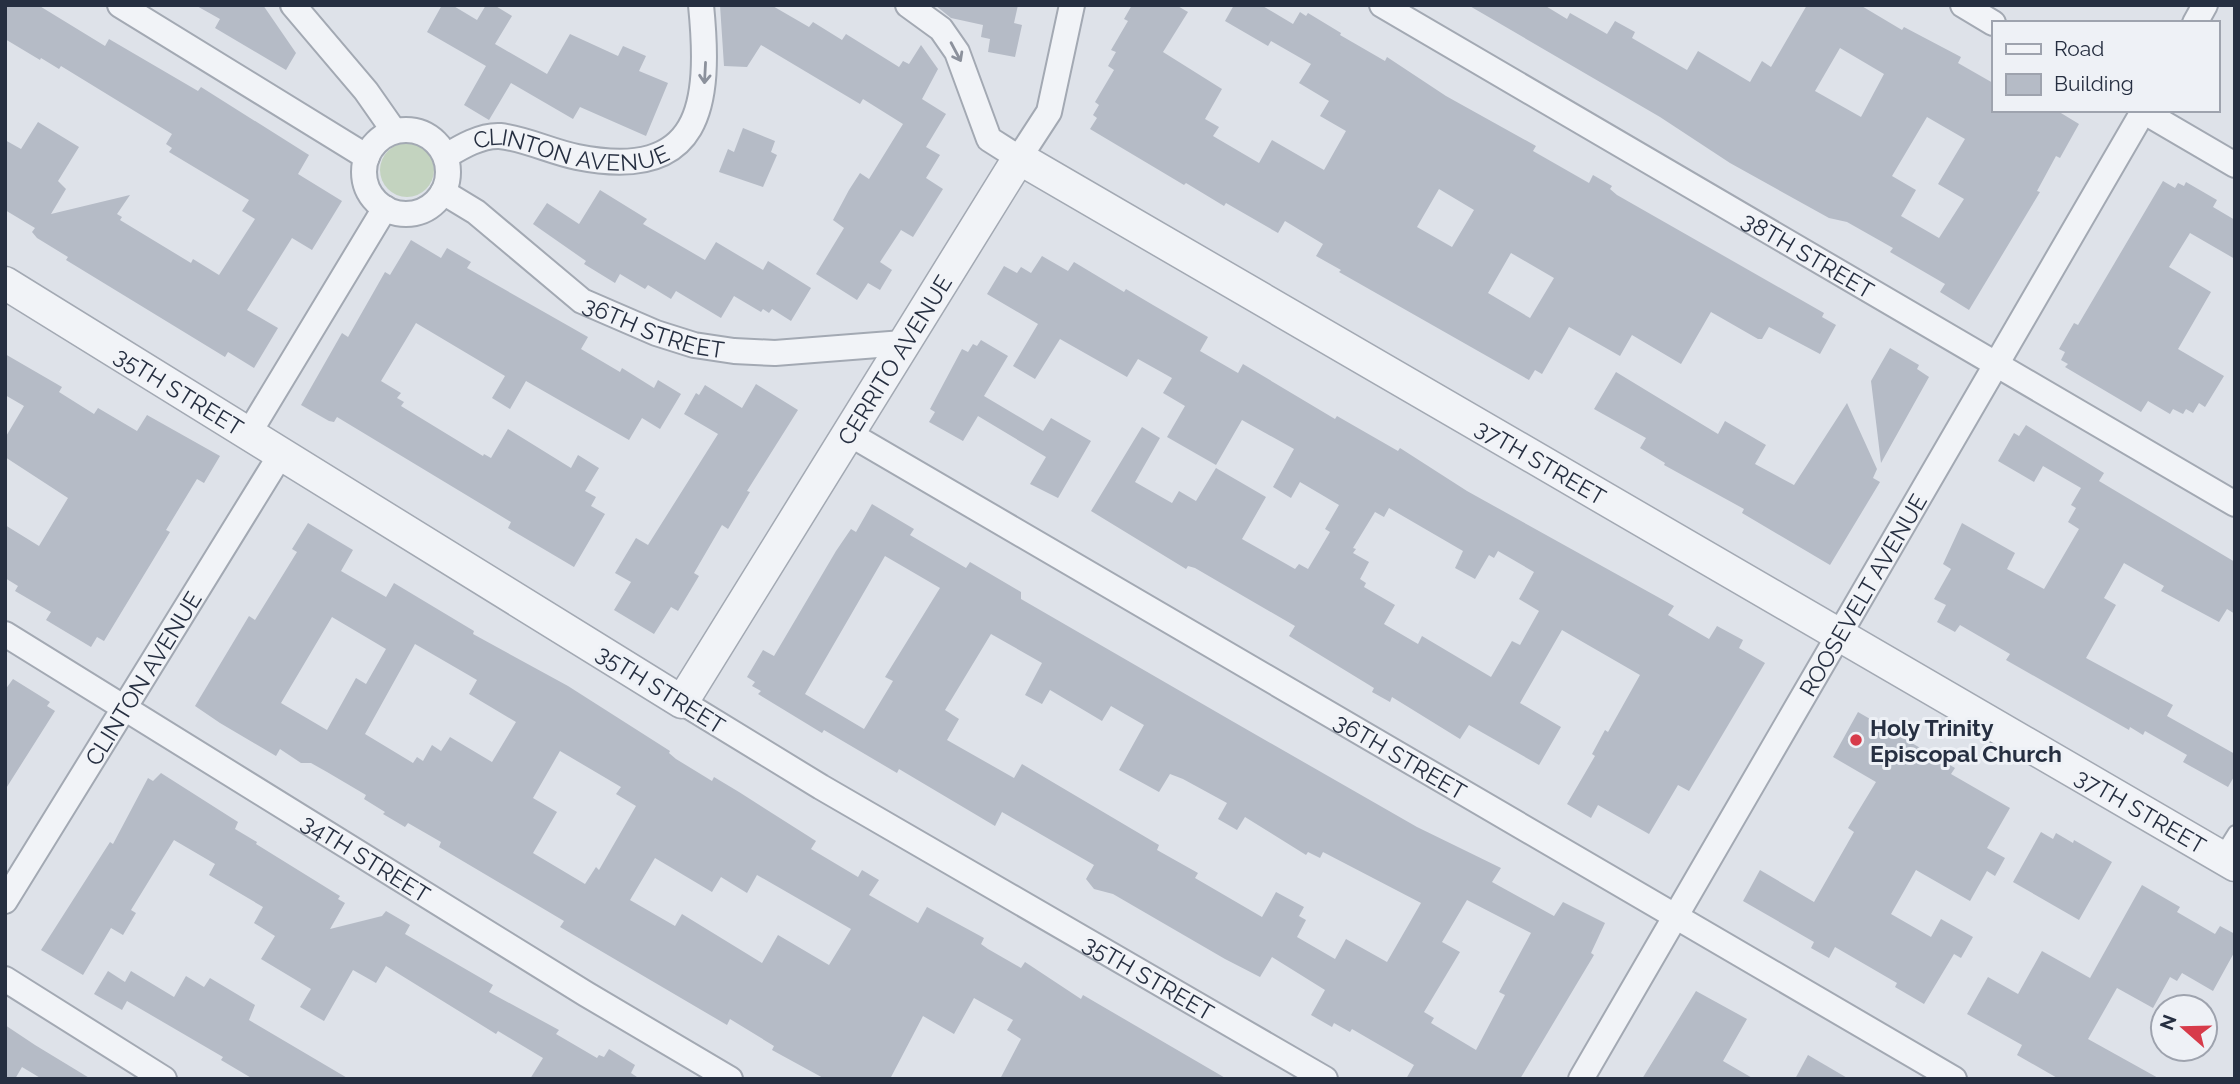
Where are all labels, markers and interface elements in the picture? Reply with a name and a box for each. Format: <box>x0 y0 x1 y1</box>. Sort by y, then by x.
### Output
legend <box>1992 21 2219 112</box>
text: Road <box>2054 36 2104 61</box>
one-way arrow <box>949 42 963 62</box>
one-way arrow <box>698 61 711 84</box>
text: Building <box>2054 71 2134 96</box>
street label: CLINTON AVENUE <box>470 122 673 176</box>
street label: 38TH STREET <box>1738 205 1879 303</box>
street label: CERRITO AVENUE <box>831 270 957 449</box>
street label: 36TH STREET <box>579 290 726 363</box>
street label: 35TH STREET <box>110 341 249 441</box>
street label: 37TH STREET <box>1471 413 1611 510</box>
street label: ROOSEVELT AVENUE <box>1793 489 1932 701</box>
street label: CLINTON AVENUE <box>79 586 207 770</box>
street label: 35TH STREET <box>592 639 730 739</box>
street label: 36TH STREET <box>1330 707 1471 805</box>
place label: Holy Trinity Episcopal Church <box>1870 714 2062 767</box>
marker: Holy Trinity Episcopal Church <box>1848 732 1864 748</box>
street label: 37TH STREET <box>2071 762 2211 859</box>
street label: 34TH STREET <box>297 808 435 908</box>
street label: 35TH STREET <box>1079 929 1219 1025</box>
north arrow <box>2149 993 2219 1063</box>
text: N <box>2155 1012 2181 1033</box>

